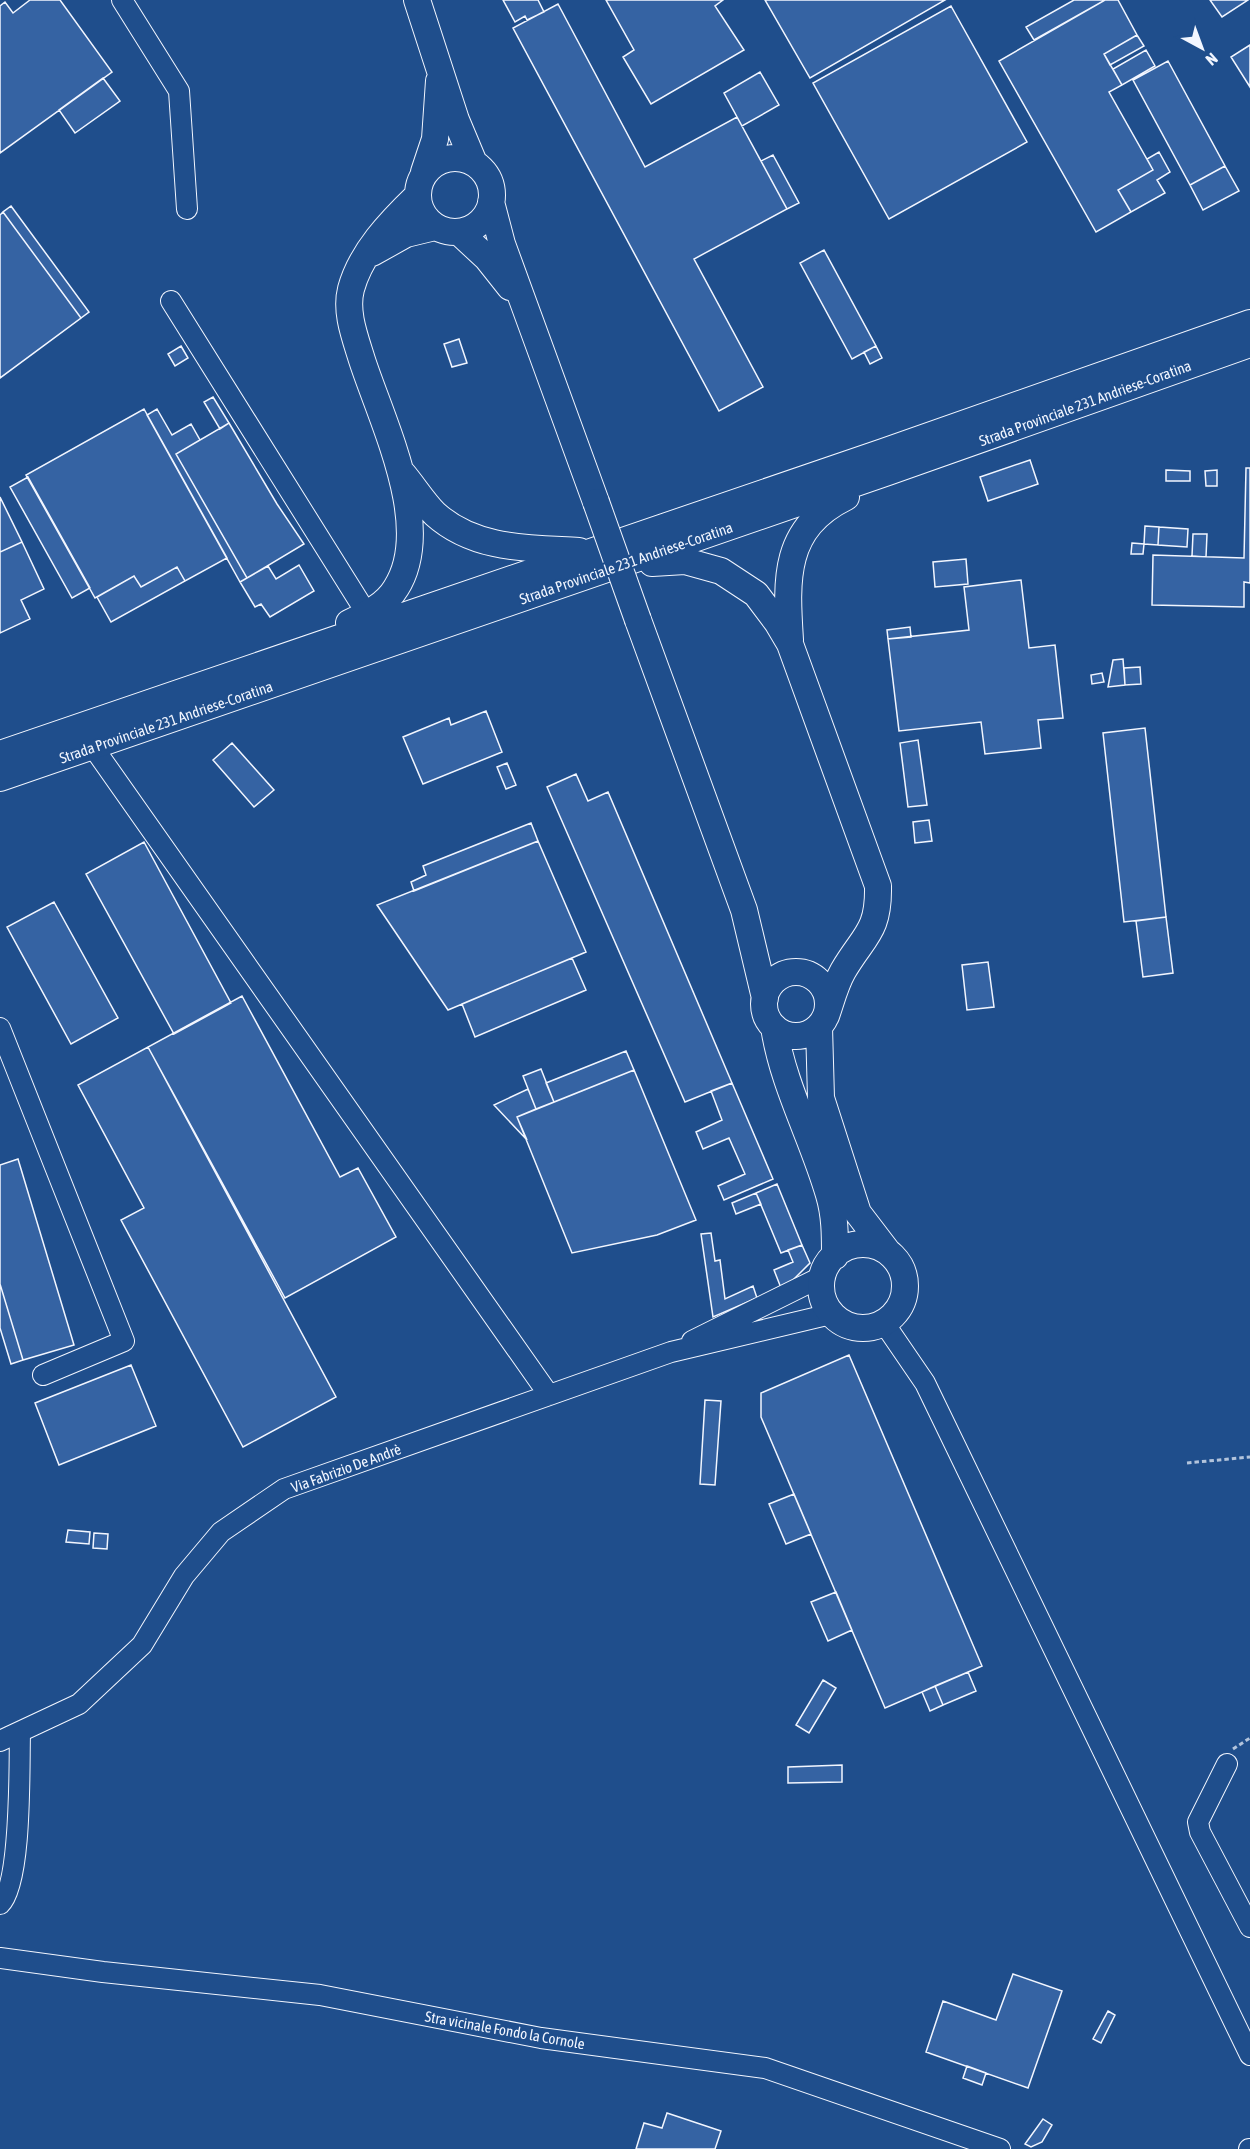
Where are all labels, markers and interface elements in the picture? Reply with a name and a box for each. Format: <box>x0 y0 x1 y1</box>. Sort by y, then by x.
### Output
north arrow <box>1172 18 1232 78</box>
text: N <box>1202 49 1221 69</box>
street label: Strada Provinciale 231 Andriese-Coratina <box>977 357 1193 449</box>
street label: Strada Provinciale 231 Andriese-Coratina <box>517 518 735 608</box>
street label: Strada Provinciale 231 Andriese-Coratina <box>57 677 275 767</box>
street label: Via Fabrizio De Andrè <box>289 1440 403 1496</box>
street label: Stra vicinale Fondo la Cornole <box>424 2008 586 2052</box>

